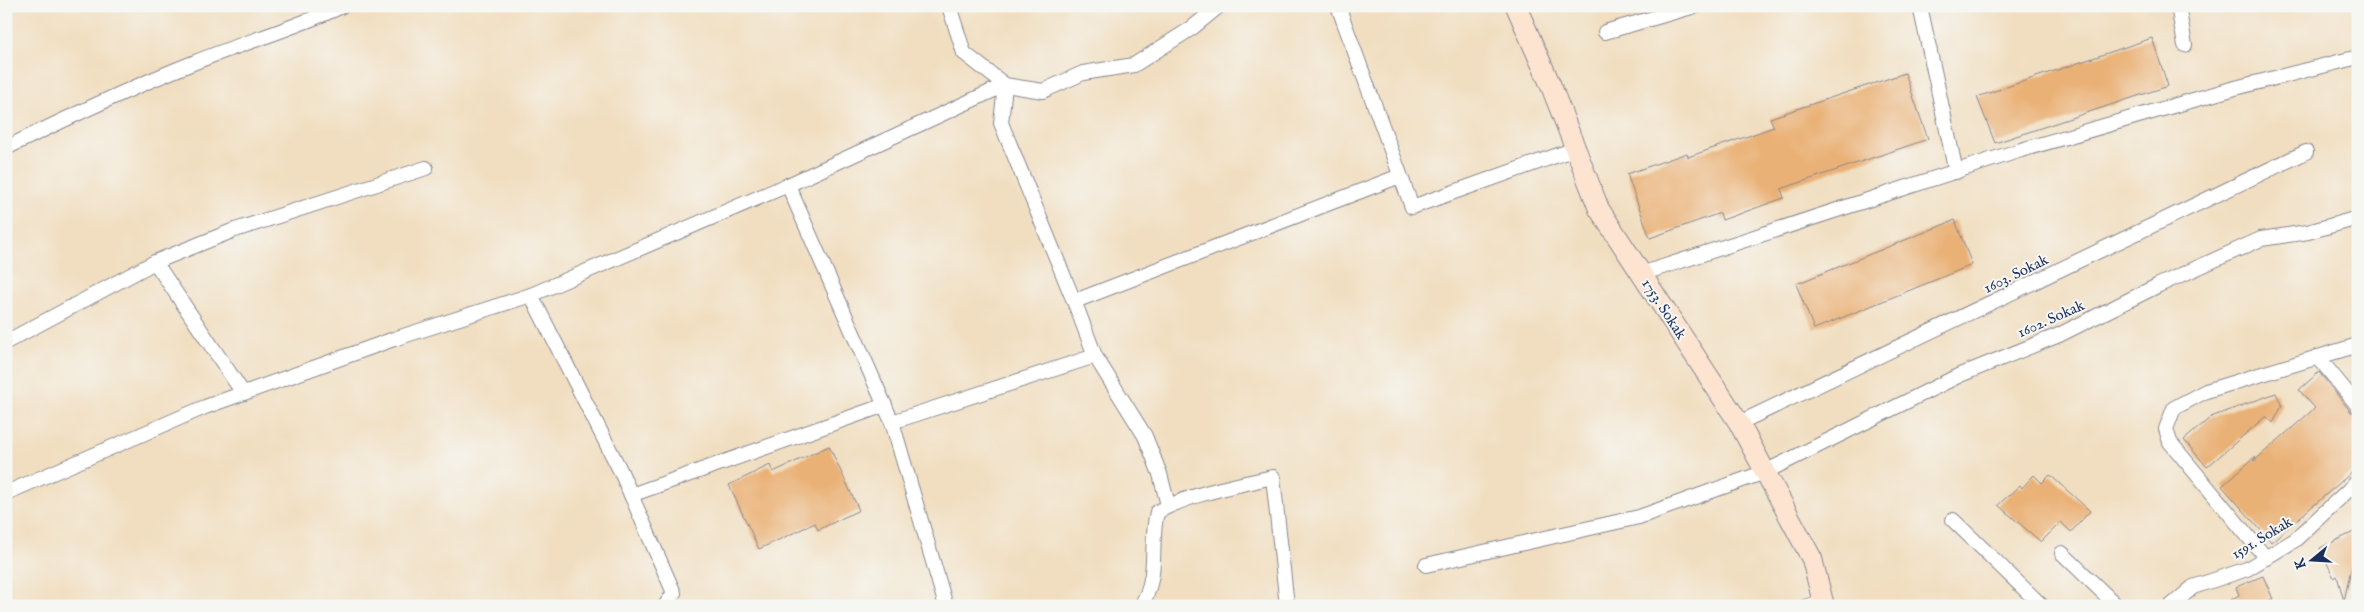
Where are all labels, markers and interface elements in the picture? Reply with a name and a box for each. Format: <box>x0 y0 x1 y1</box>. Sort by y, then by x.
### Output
street label: 1603. Sokak <box>1981 250 2052 298</box>
street label: 1753. Sokak <box>1637 275 1691 344</box>
street label: 1602. Sokak <box>2015 295 2088 342</box>
street label: 1591. Sokak <box>2228 512 2297 564</box>
north arrow <box>2286 534 2336 584</box>
text: K <box>2290 555 2311 571</box>

